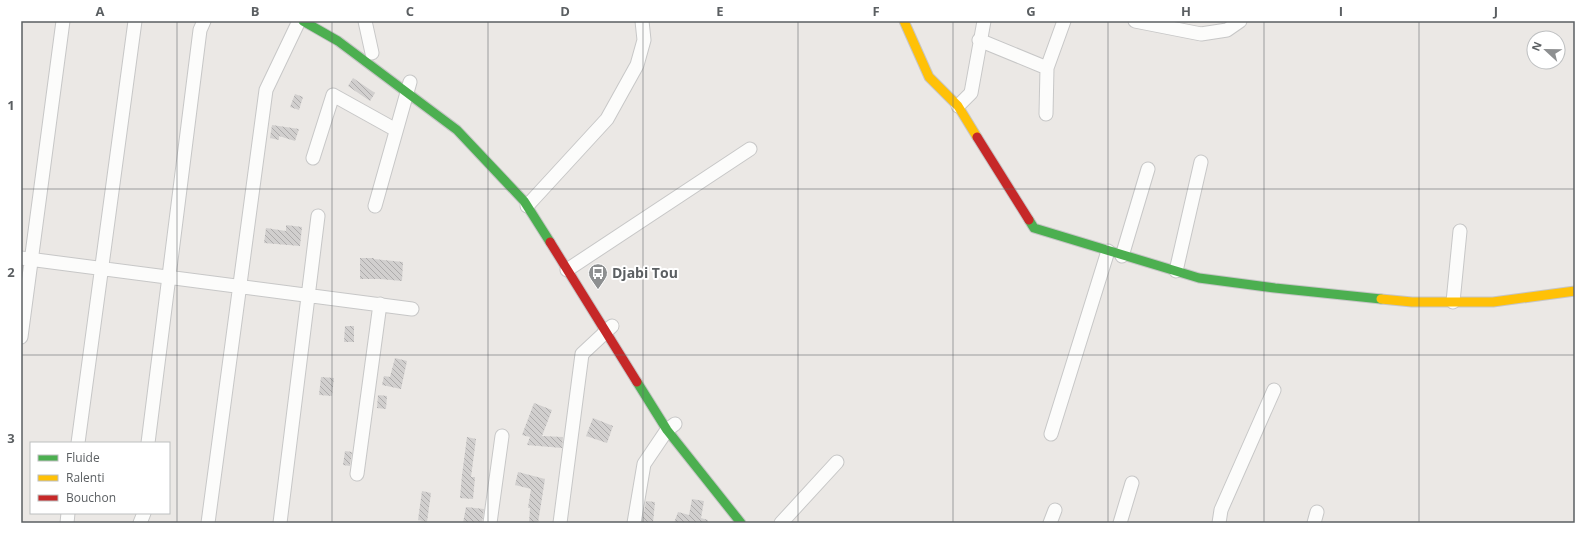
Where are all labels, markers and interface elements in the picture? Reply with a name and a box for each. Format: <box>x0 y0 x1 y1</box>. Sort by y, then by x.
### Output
text: A <box>96 2 105 20</box>
text: B <box>251 2 260 20</box>
text: C <box>406 2 414 20</box>
text: D <box>560 2 570 20</box>
text: E <box>716 2 724 20</box>
text: F <box>872 2 880 20</box>
text: G <box>1026 2 1036 20</box>
text: H <box>1181 2 1191 20</box>
text: I <box>1339 2 1343 20</box>
text: J <box>1493 2 1498 20</box>
north arrow <box>1526 30 1566 70</box>
text: N <box>1528 39 1545 53</box>
text: 1 <box>7 96 15 114</box>
bus stop icon: Djabi Tou <box>587 262 609 290</box>
text: 2 <box>7 263 15 281</box>
place label: Djabi Tou <box>612 263 678 282</box>
text: 3 <box>7 429 15 447</box>
legend <box>30 442 170 514</box>
text: Fluide <box>66 449 100 466</box>
text: Ralenti <box>66 469 105 486</box>
text: Bouchon <box>66 489 116 506</box>

